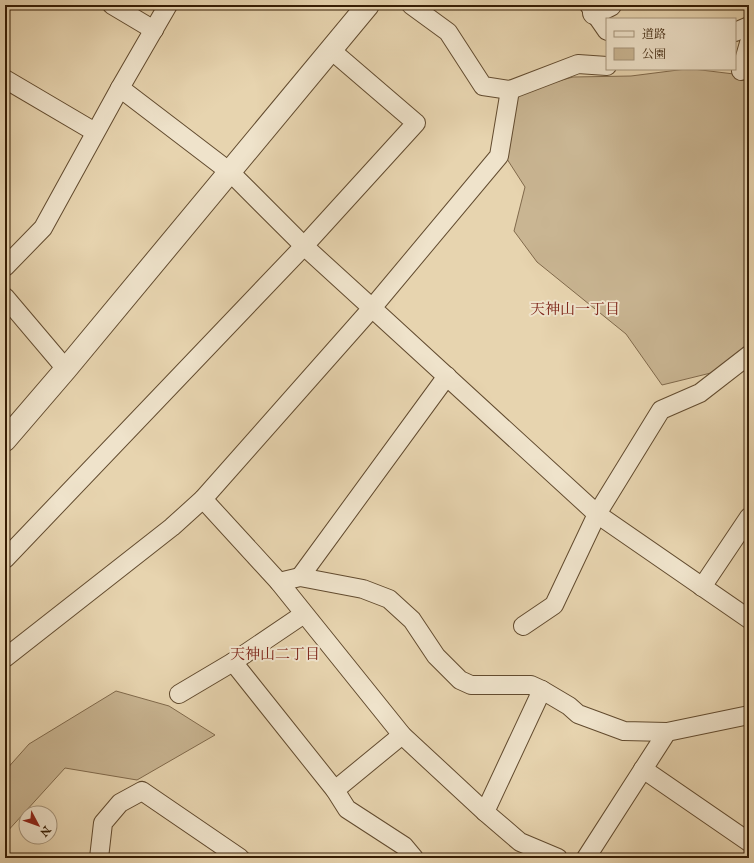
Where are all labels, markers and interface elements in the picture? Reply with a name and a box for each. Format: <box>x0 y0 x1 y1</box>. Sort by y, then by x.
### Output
legend <box>606 18 736 70</box>
text: 道路 <box>642 27 666 42</box>
text: 公園 <box>642 47 666 62</box>
district label: 天神山一丁目 <box>530 300 620 319</box>
district label: 天神山二丁目 <box>230 645 320 664</box>
north arrow <box>18 805 58 845</box>
text: N <box>36 822 54 839</box>

